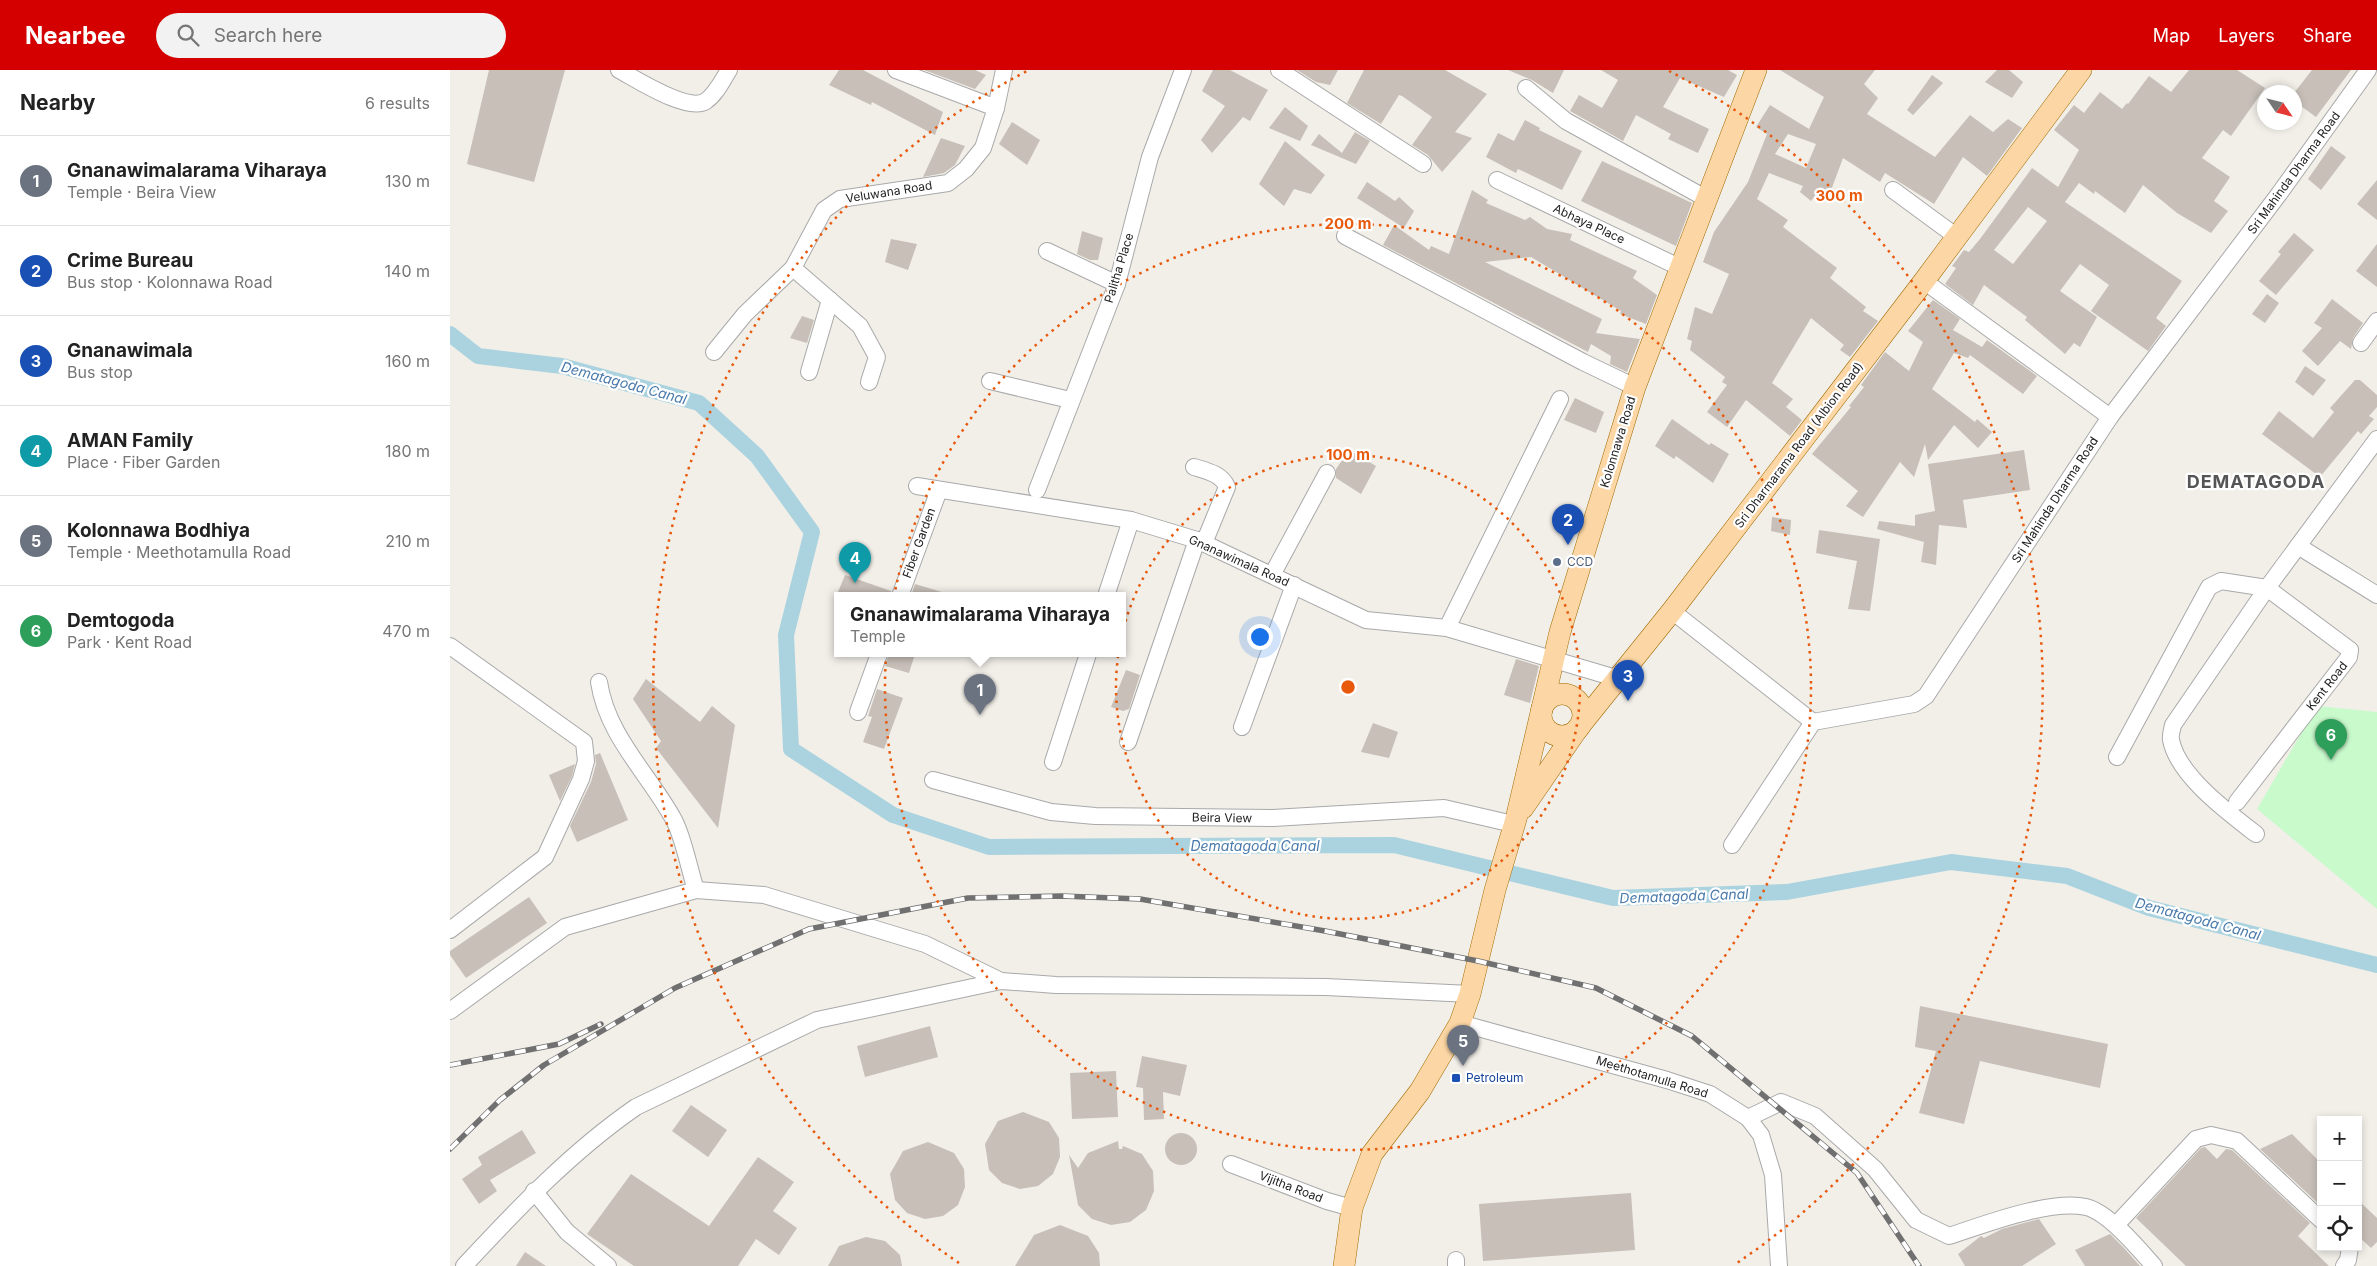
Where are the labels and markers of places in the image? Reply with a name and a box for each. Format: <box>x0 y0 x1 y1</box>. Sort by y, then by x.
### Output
pin: 2 <box>1552 504 1584 545</box>
pin: 4 <box>839 542 871 583</box>
place label: CCD <box>1567 554 1593 569</box>
marker: CCD <box>1551 556 1563 568</box>
pin: 3 <box>1612 660 1644 701</box>
pin: 1 <box>964 674 996 715</box>
centre of rings <box>1339 678 1357 696</box>
pin: 6 <box>2315 719 2347 760</box>
pin: 5 <box>1447 1025 1479 1066</box>
place label: Petroleum <box>1466 1070 1524 1085</box>
marker: Petroleum <box>1450 1072 1462 1084</box>

